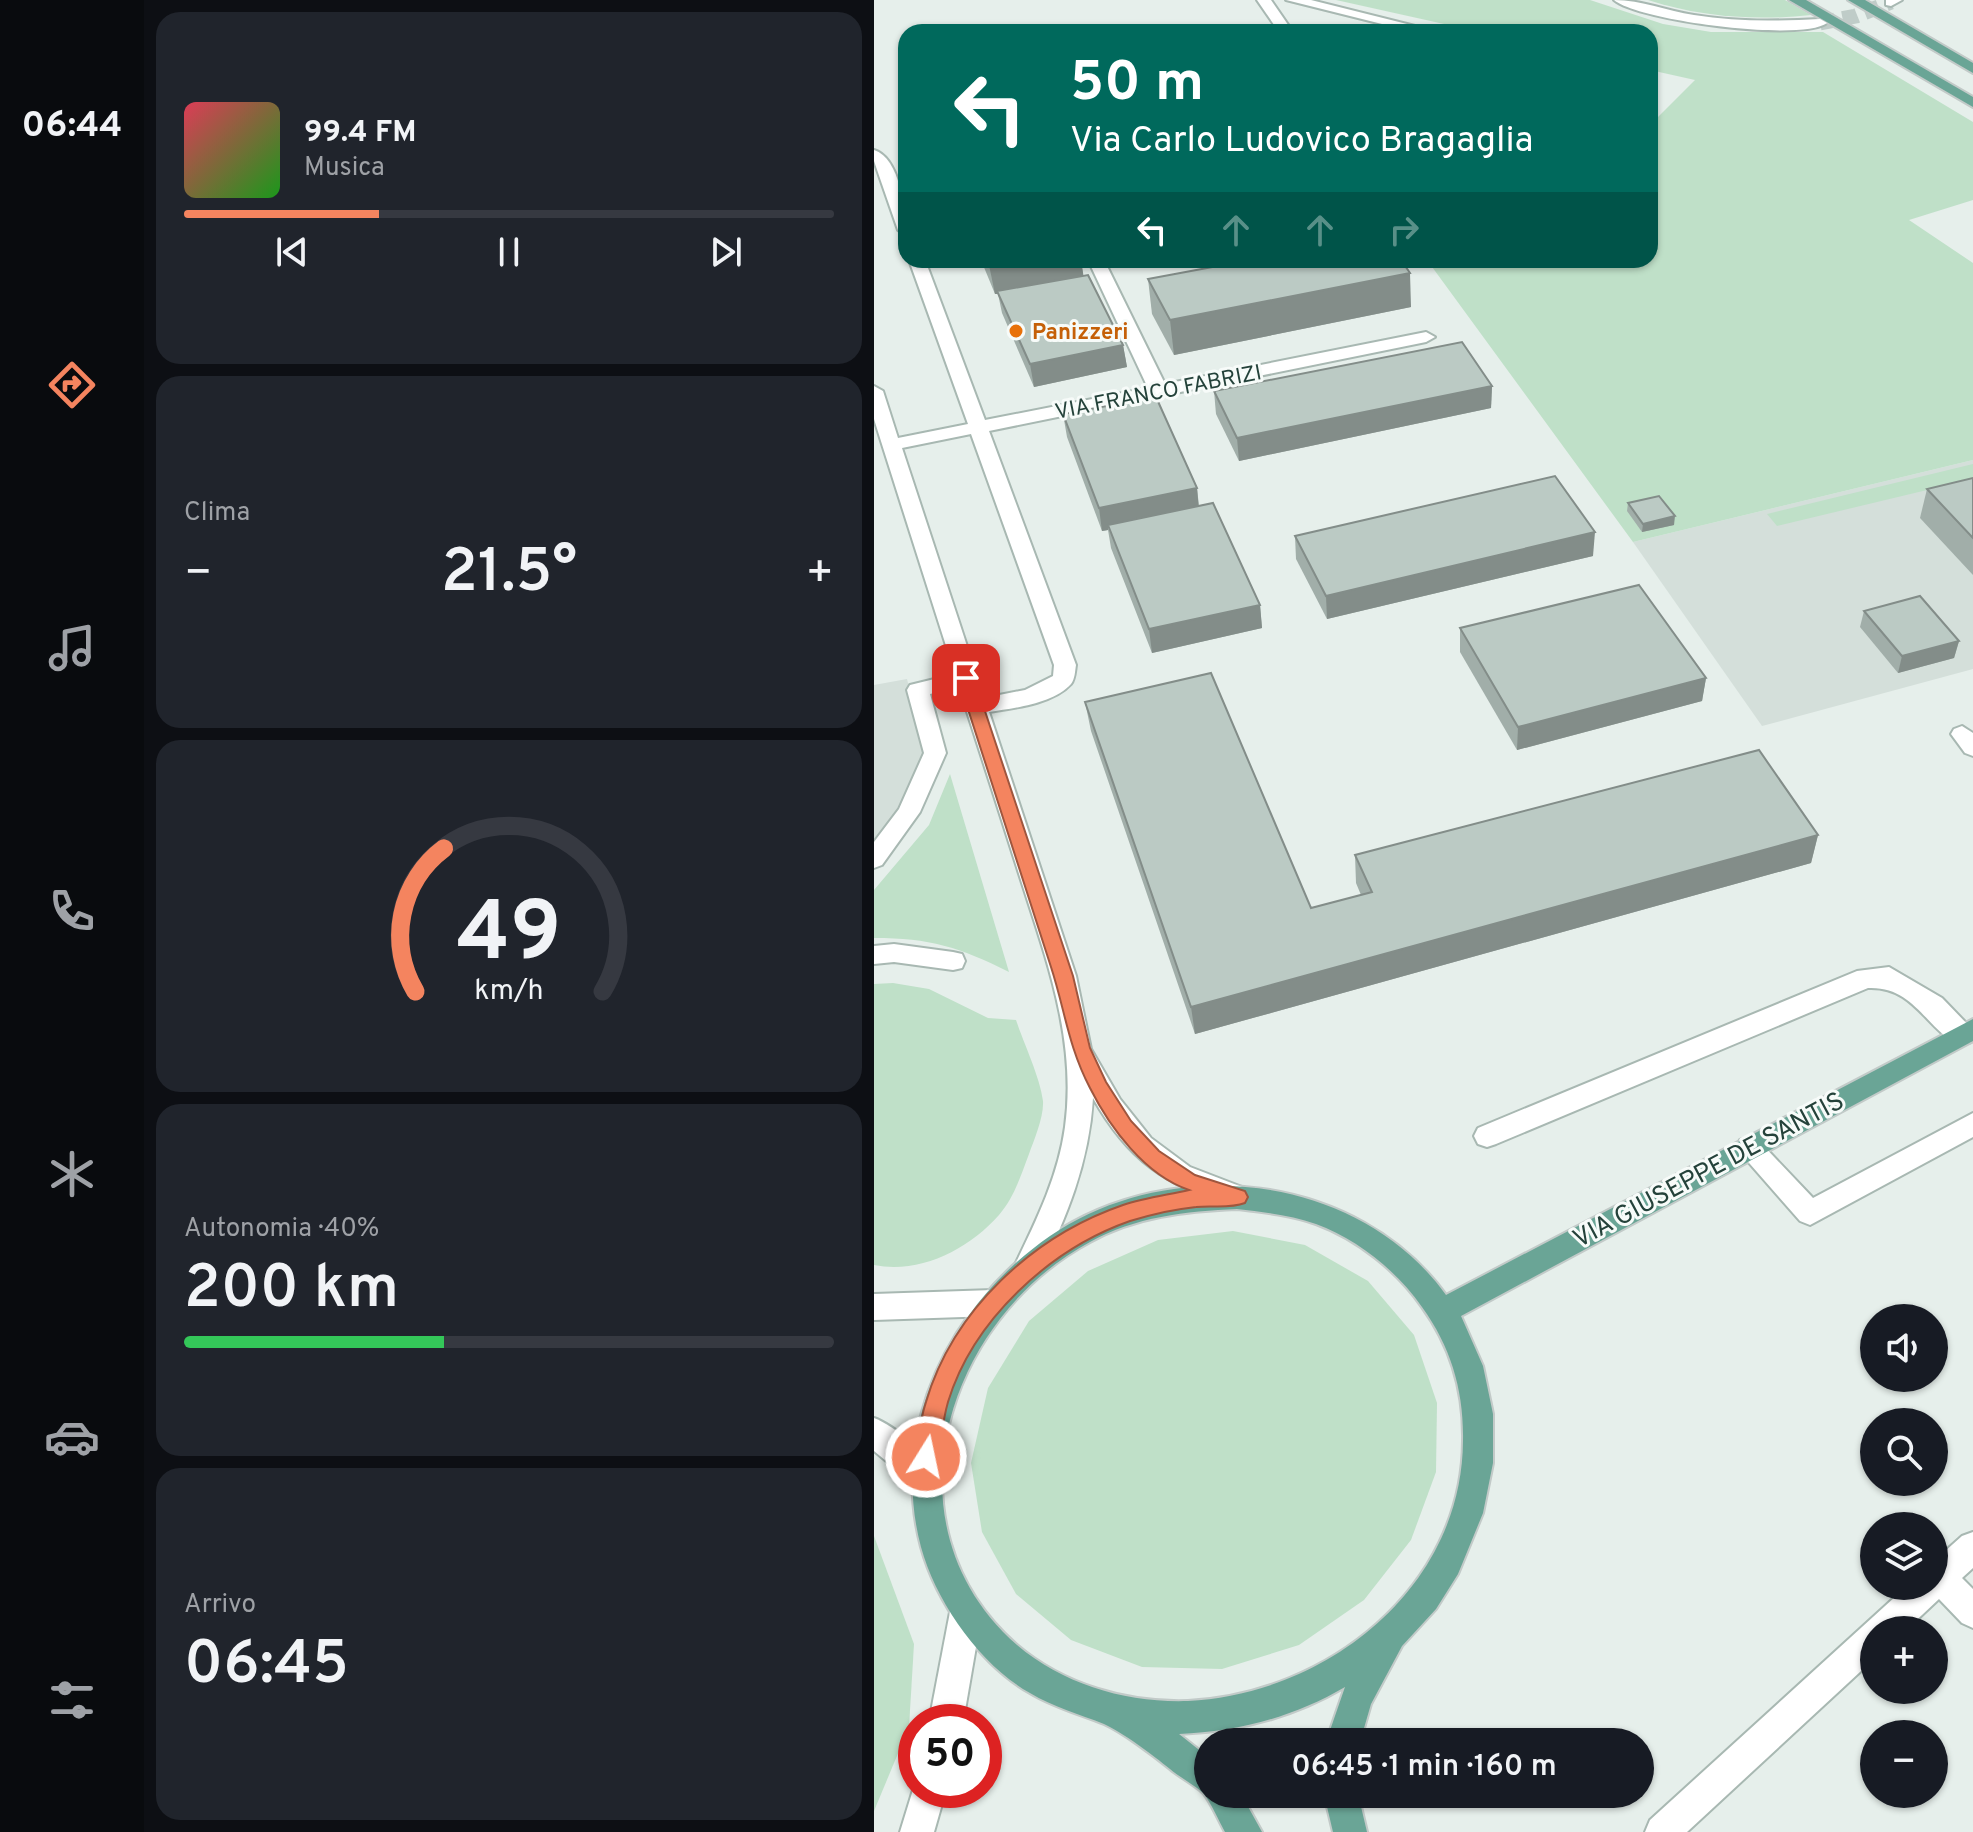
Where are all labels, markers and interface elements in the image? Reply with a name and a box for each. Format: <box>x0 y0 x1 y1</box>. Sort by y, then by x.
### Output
text: 50 m <box>1070 50 1204 120</box>
icon: left <box>938 56 1042 160</box>
text: 06:44 <box>22 104 122 150</box>
text: 99.4 FM <box>304 115 416 152</box>
text: Via Carlo Ludovico Bragaglia <box>1070 119 1533 165</box>
text: Musica <box>304 152 385 185</box>
icon: left <box>1130 208 1174 252</box>
icon: ahead <box>1214 208 1258 252</box>
icon: ahead <box>1298 208 1342 252</box>
icon: right <box>1382 208 1426 252</box>
icon: previous <box>270 230 314 274</box>
icon: pause <box>487 230 531 274</box>
icon: next <box>704 230 748 274</box>
place label: Panizzeri <box>1032 320 1129 347</box>
marker: Panizzeri <box>1007 322 1025 340</box>
icon: directions <box>44 357 100 413</box>
street label: VIA FRANCO FABRIZI <box>1053 360 1264 427</box>
text: Clima <box>184 497 250 530</box>
text: 21.5° <box>441 537 577 613</box>
text: − <box>184 547 212 603</box>
text: + <box>806 547 834 603</box>
icon: music <box>44 620 100 676</box>
pin <box>932 644 1000 712</box>
icon: arrive <box>944 656 988 700</box>
icon: phone <box>44 883 100 939</box>
text: 49 <box>457 885 561 990</box>
text: km/h <box>474 974 544 1010</box>
street label: VIA GIUSEPPE DE SANTIS <box>1568 1086 1851 1257</box>
icon: climate <box>44 1146 100 1202</box>
text: Autonomia · 40% <box>184 1213 380 1246</box>
text: 200 km <box>184 1253 399 1329</box>
map controls <box>1860 1304 1948 1808</box>
button: sound <box>1860 1304 1948 1392</box>
button: search <box>1860 1408 1948 1496</box>
icon: car <box>44 1409 100 1465</box>
position arrow <box>884 1415 968 1499</box>
button: layers <box>1860 1512 1948 1600</box>
text: Arrivo <box>184 1589 256 1622</box>
button: + <box>1860 1616 1948 1704</box>
text: 06:45 <box>184 1629 349 1705</box>
icon: filters <box>44 1672 100 1728</box>
speed limit sign: 50 <box>898 1704 1002 1808</box>
button: − <box>1860 1720 1948 1808</box>
text: 06:45 · 1 min · 160 m <box>1291 1749 1557 1786</box>

